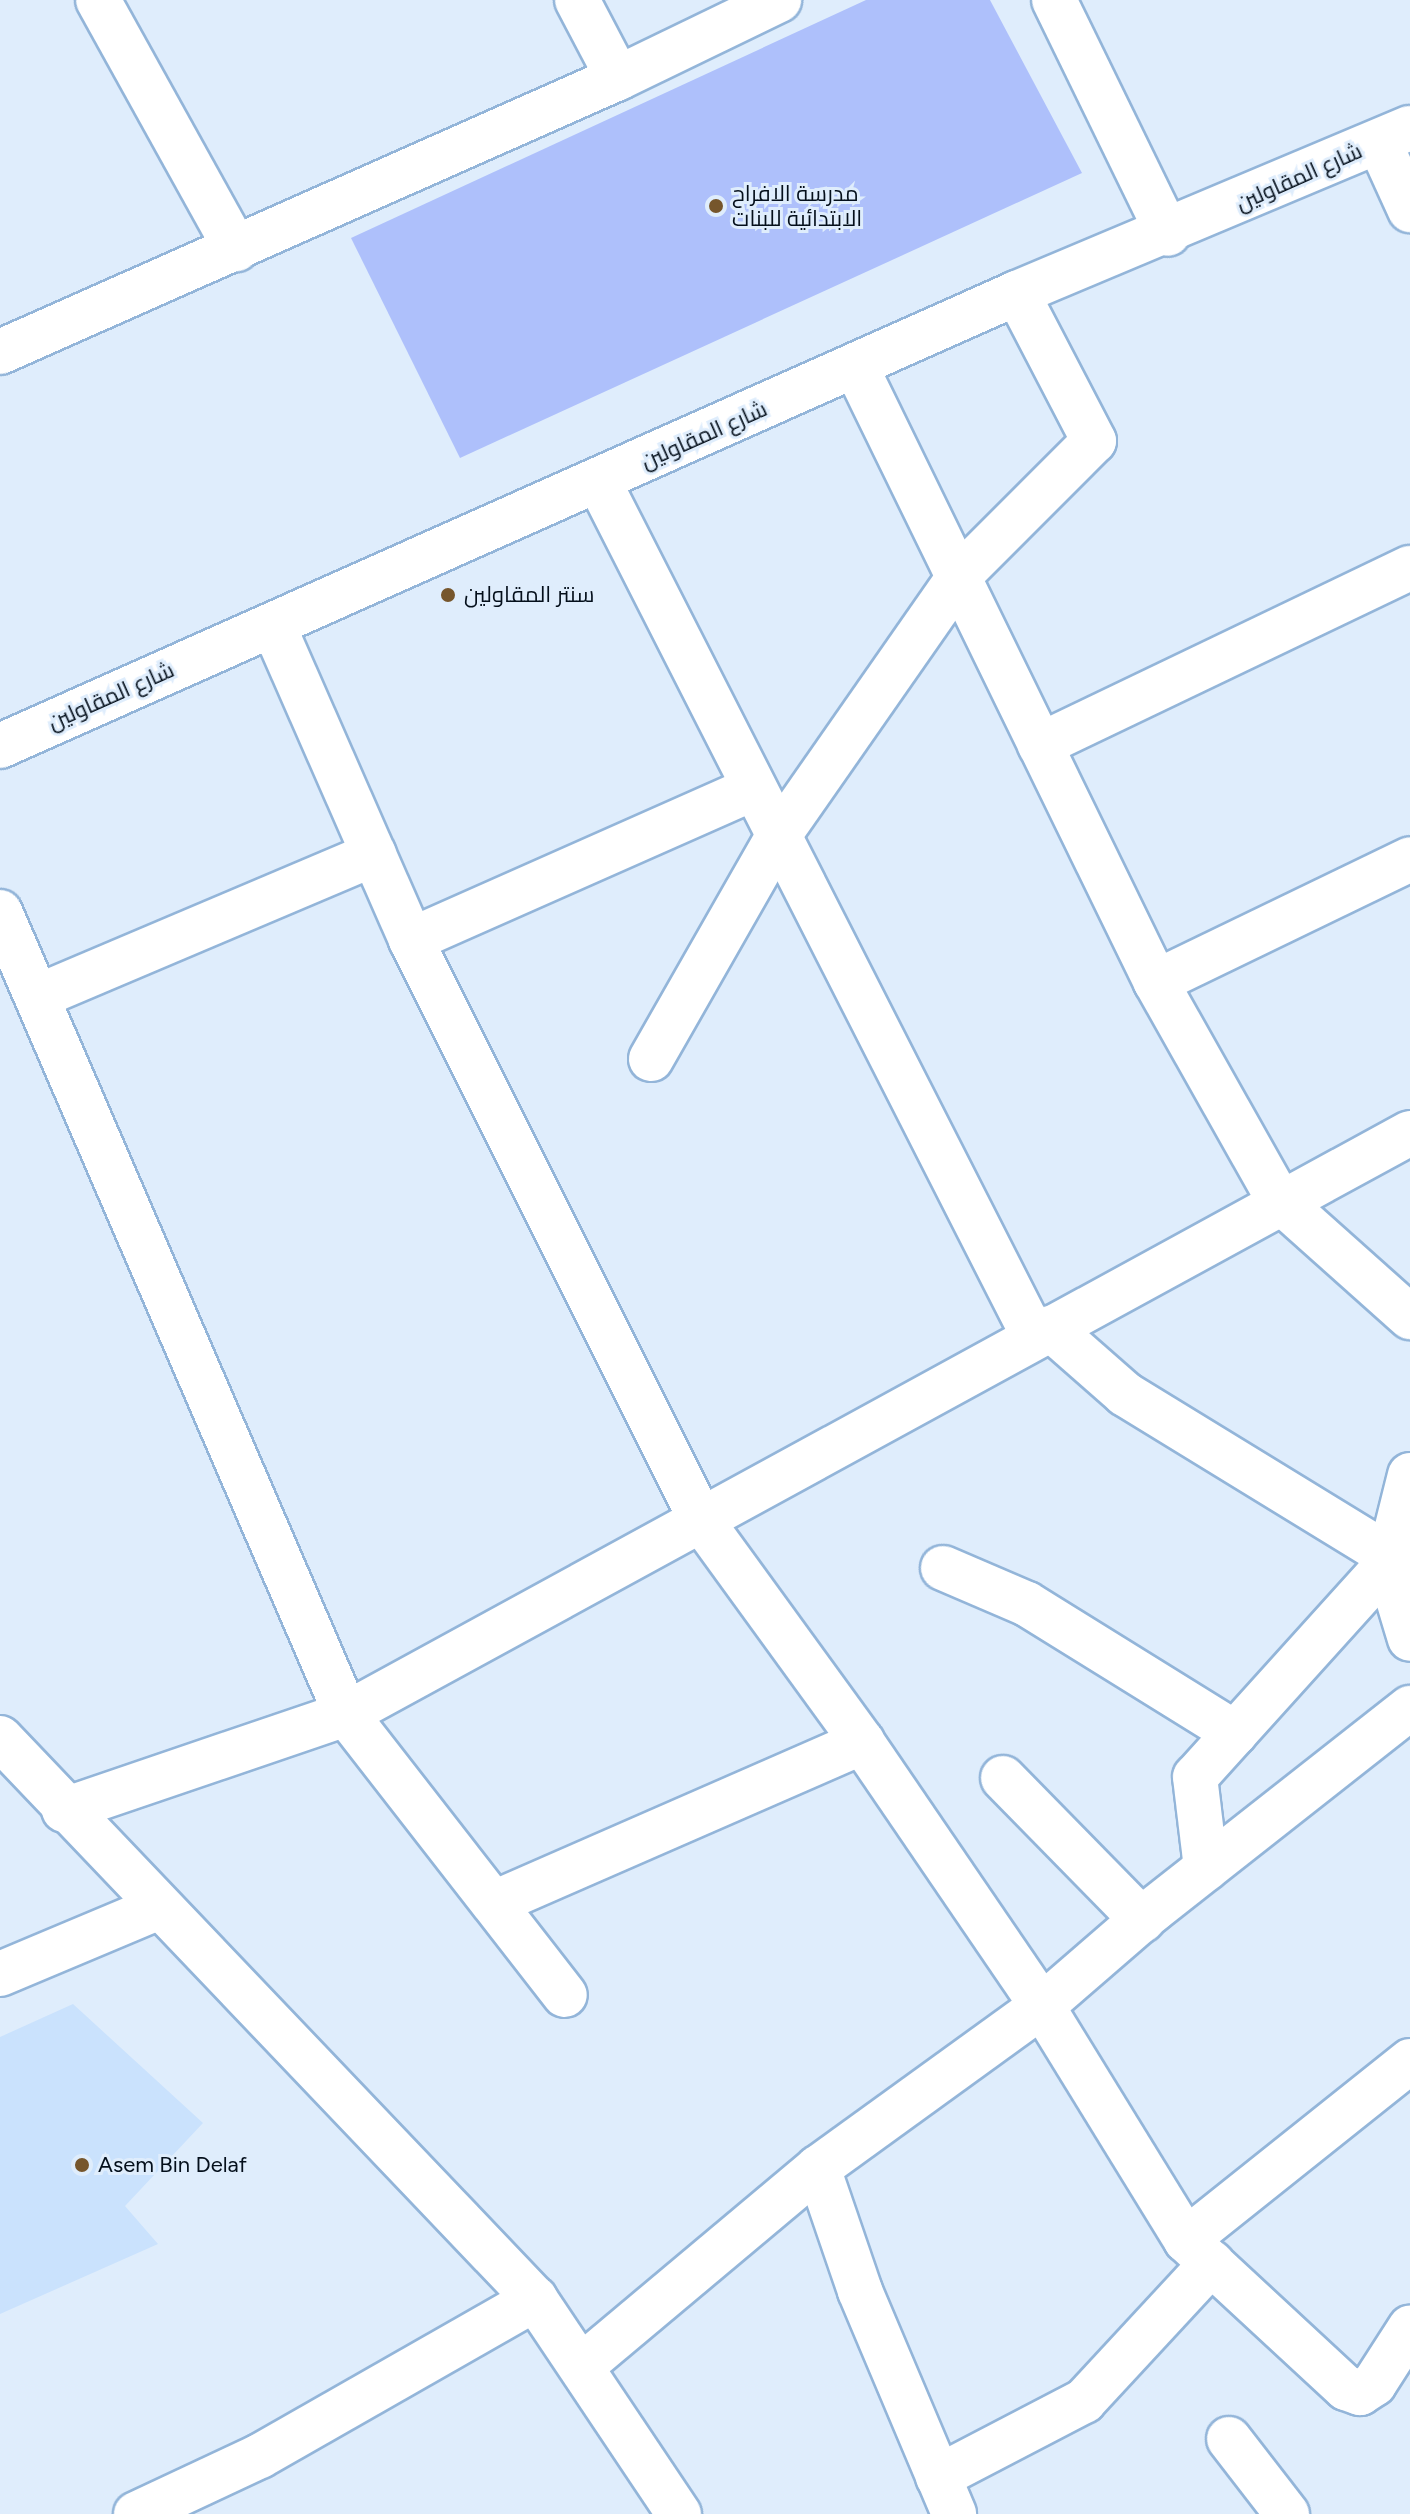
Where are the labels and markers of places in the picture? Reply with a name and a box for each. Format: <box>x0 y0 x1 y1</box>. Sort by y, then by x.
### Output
place label: مدرسة اﻻفراح اﻻبتدائية للبنات <box>732 180 862 232</box>
marker: مدرسة اﻻفراح اﻻبتدائية للبنات <box>707 197 725 215</box>
place label: سنتر المقاولين <box>464 582 594 608</box>
marker: سنتر المقاولين <box>439 586 457 604</box>
place label: Asem Bin Delaf <box>98 2152 247 2178</box>
marker: Asem Bin Delaf <box>73 2156 91 2174</box>

